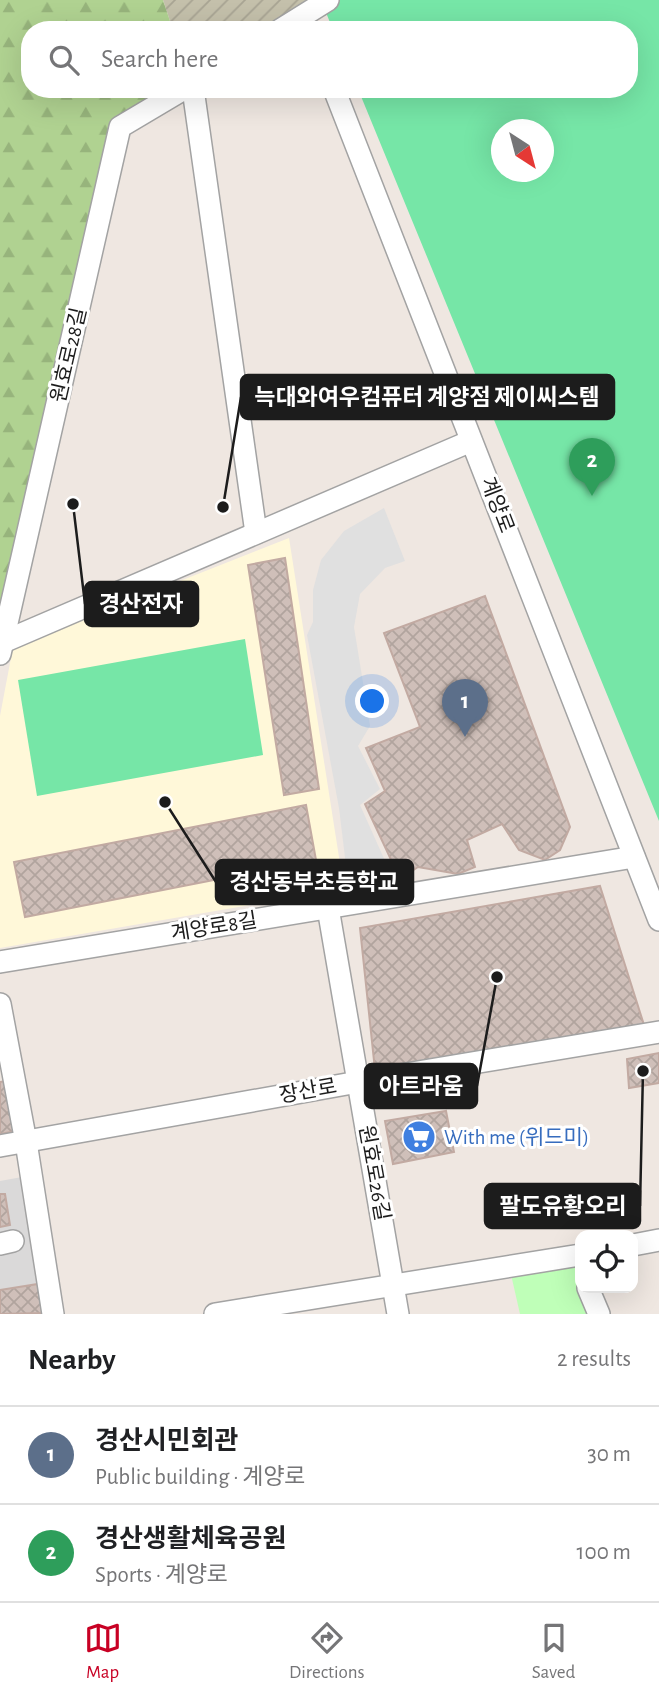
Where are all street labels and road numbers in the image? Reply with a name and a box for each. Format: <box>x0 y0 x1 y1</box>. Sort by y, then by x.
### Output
street label: 원효로28길 <box>47 305 90 405</box>
street label: 계양로 <box>477 474 518 536</box>
street label: 계양로8길 <box>169 909 259 944</box>
street label: 장산로 <box>277 1075 338 1106</box>
street label: 원효로26길 <box>355 1123 394 1222</box>

